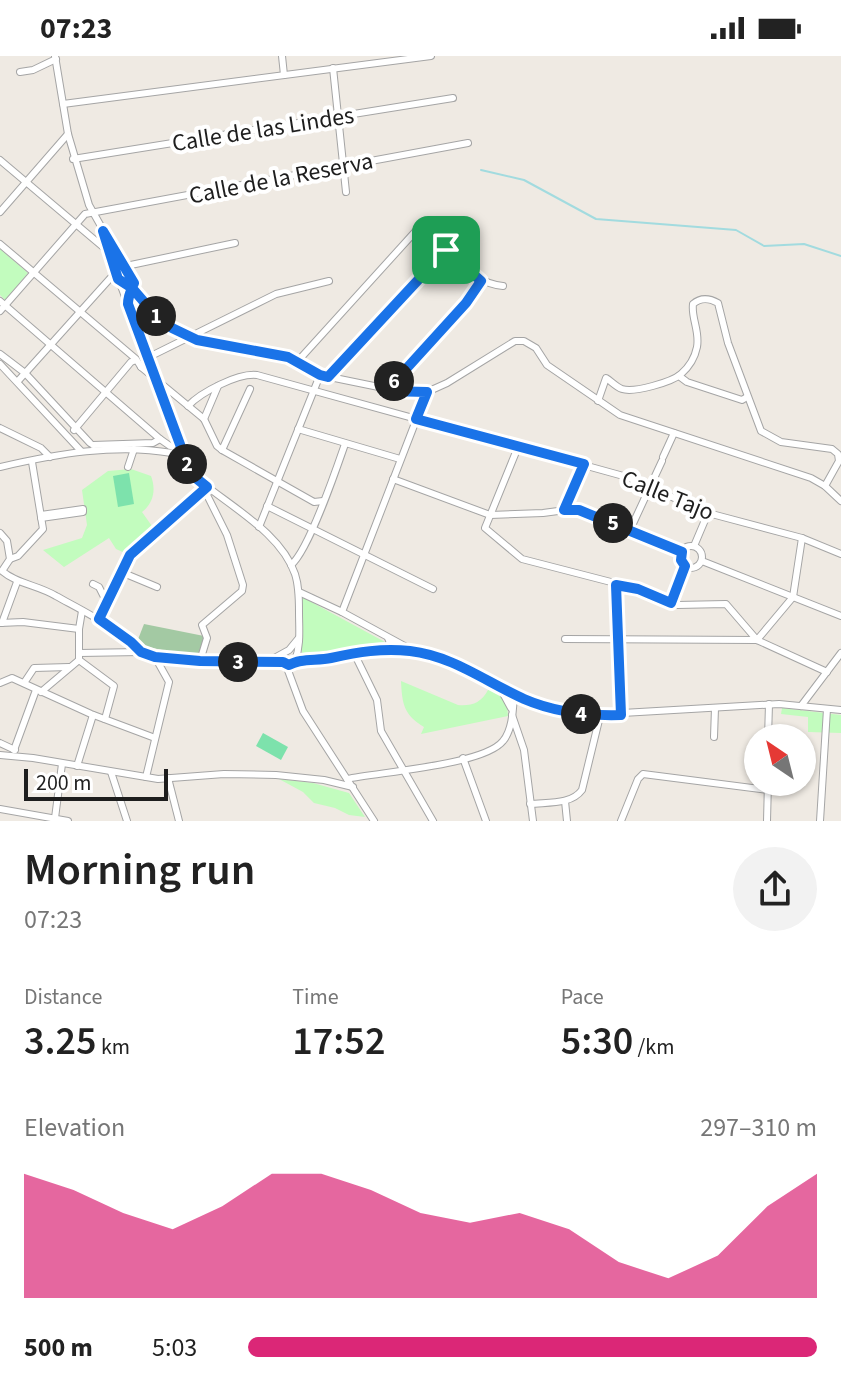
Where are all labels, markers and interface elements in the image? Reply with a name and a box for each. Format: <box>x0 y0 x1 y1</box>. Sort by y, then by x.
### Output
text: 07:23 <box>40 7 112 50</box>
street label: Calle de las Lindes <box>170 98 357 161</box>
street label: Calle de la Reserva <box>186 143 376 213</box>
pin <box>412 216 480 284</box>
icon: arrive <box>424 228 468 272</box>
pin: 1 <box>136 296 176 336</box>
text: 1 <box>150 300 162 332</box>
pin: 6 <box>374 361 414 401</box>
text: 6 <box>388 365 400 397</box>
pin: 2 <box>167 444 207 484</box>
text: 2 <box>181 448 193 480</box>
street label: Calle Tajo <box>616 461 719 530</box>
pin: 5 <box>593 503 633 543</box>
text: 5 <box>607 507 619 539</box>
pin: 3 <box>218 642 258 682</box>
text: 3 <box>232 646 244 678</box>
pin: 4 <box>561 694 601 734</box>
text: 4 <box>575 698 587 730</box>
north arrow <box>744 724 816 796</box>
map controls <box>744 724 816 796</box>
scale bar <box>24 765 168 801</box>
text: 200 m <box>36 767 91 799</box>
text: Morning run <box>24 839 255 902</box>
button: share <box>733 847 817 931</box>
text: 07:23 <box>24 901 82 938</box>
text: Distance <box>24 981 102 1013</box>
text: Time <box>292 981 339 1013</box>
text: Pace <box>561 981 604 1013</box>
text: 3.25 <box>24 1013 97 1070</box>
text: 17:52 <box>292 1013 385 1070</box>
text: 5:30 <box>561 1013 633 1070</box>
text: km <box>97 1031 130 1063</box>
text: /km <box>633 1031 674 1063</box>
text: Elevation <box>24 1109 125 1146</box>
text: 297–310 m <box>700 1109 817 1146</box>
text: 500 m <box>24 1329 93 1366</box>
text: 5:03 <box>152 1329 197 1366</box>

